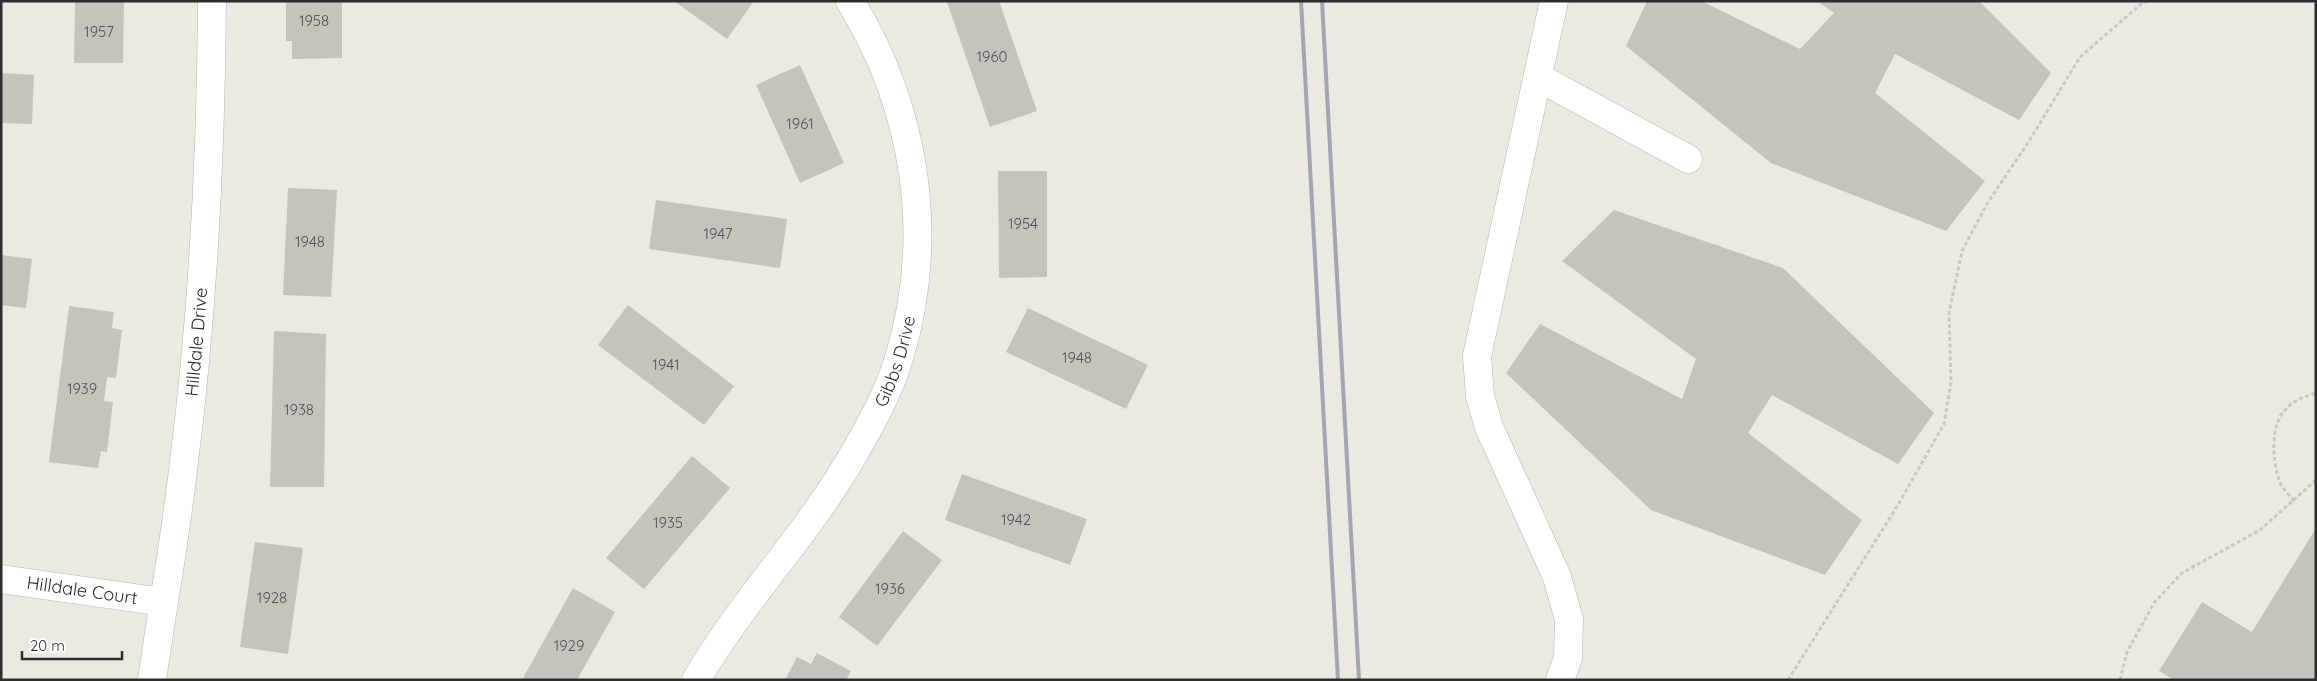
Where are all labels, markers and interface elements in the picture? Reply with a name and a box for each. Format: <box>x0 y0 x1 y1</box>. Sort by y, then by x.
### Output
house number: 1958 <box>299 11 329 30</box>
house number: 1957 <box>84 22 114 41</box>
house number: 1960 <box>977 47 1008 66</box>
house number: 1961 <box>786 114 814 133</box>
house number: 1954 <box>1008 214 1038 233</box>
house number: 1947 <box>703 224 733 243</box>
house number: 1948 <box>295 232 325 251</box>
street label: Hilldale Drive <box>180 287 212 398</box>
street label: Gibbs Drive <box>869 314 920 411</box>
house number: 1948 <box>1062 348 1092 367</box>
house number: 1941 <box>652 355 680 374</box>
house number: 1939 <box>67 379 97 398</box>
house number: 1938 <box>284 400 314 419</box>
house number: 1942 <box>1001 510 1031 529</box>
house number: 1935 <box>653 513 683 532</box>
street label: Hilldale Court <box>25 571 139 609</box>
house number: 1936 <box>875 579 905 598</box>
house number: 1928 <box>257 588 287 607</box>
scale bar <box>22 628 122 660</box>
text: 20 m <box>30 636 65 655</box>
house number: 1929 <box>554 636 584 655</box>

